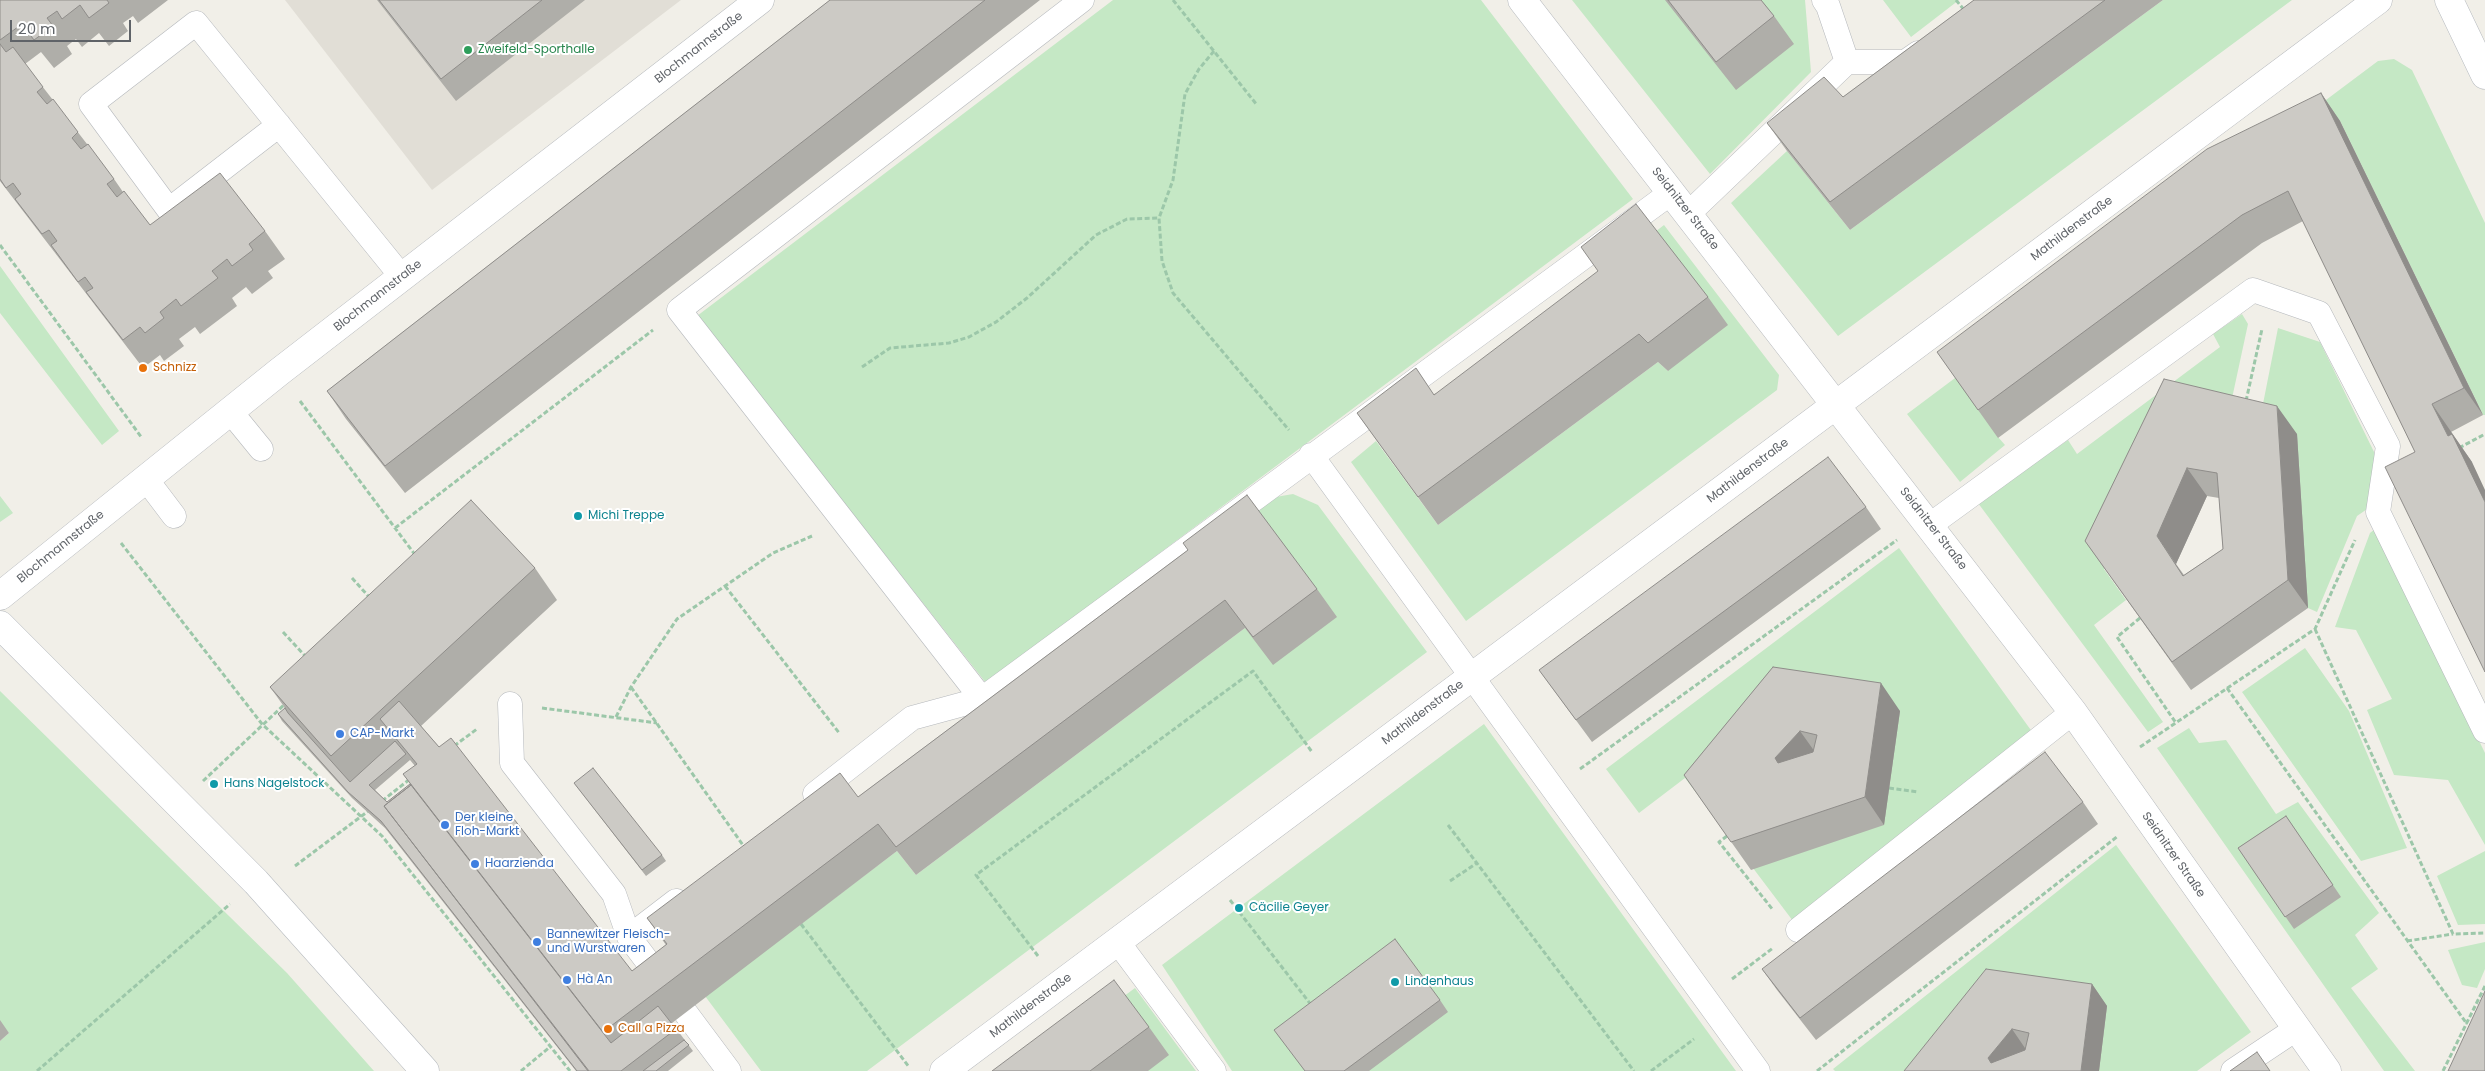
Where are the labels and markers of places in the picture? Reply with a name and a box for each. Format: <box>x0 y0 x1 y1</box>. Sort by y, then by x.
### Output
place label: Zweifeld-Sporthalle <box>478 43 595 57</box>
marker: Zweifeld-Sporthalle <box>462 44 474 56</box>
place label: Schnizz <box>153 361 197 375</box>
marker: Schnizz <box>137 362 149 374</box>
place label: Michi Treppe <box>588 509 664 523</box>
marker: Michi Treppe <box>572 510 584 522</box>
place label: CAP-Markt <box>350 727 414 741</box>
marker: CAP-Markt <box>334 728 346 740</box>
place label: Hans Nagelstock <box>224 777 324 791</box>
marker: Hans Nagelstock <box>208 778 220 790</box>
place label: Der kleine Floh-Markt <box>455 811 519 839</box>
marker: Der kleine Floh-Markt <box>439 819 451 831</box>
place label: Haarzienda <box>485 857 554 871</box>
marker: Haarzienda <box>469 858 481 870</box>
place label: Cäcilie Geyer <box>1249 901 1329 915</box>
marker: Cäcilie Geyer <box>1233 902 1245 914</box>
place label: Bannewitzer Fleisch- und Wurstwaren <box>547 928 670 956</box>
marker: Bannewitzer Fleisch- und Wurstwaren <box>531 936 543 948</box>
place label: Hà An <box>577 973 612 987</box>
marker: Hà An <box>561 974 573 986</box>
place label: Lindenhaus <box>1405 975 1474 989</box>
marker: Lindenhaus <box>1389 976 1401 988</box>
place label: Call a Pizza <box>618 1022 685 1036</box>
marker: Call a Pizza <box>602 1023 614 1035</box>

